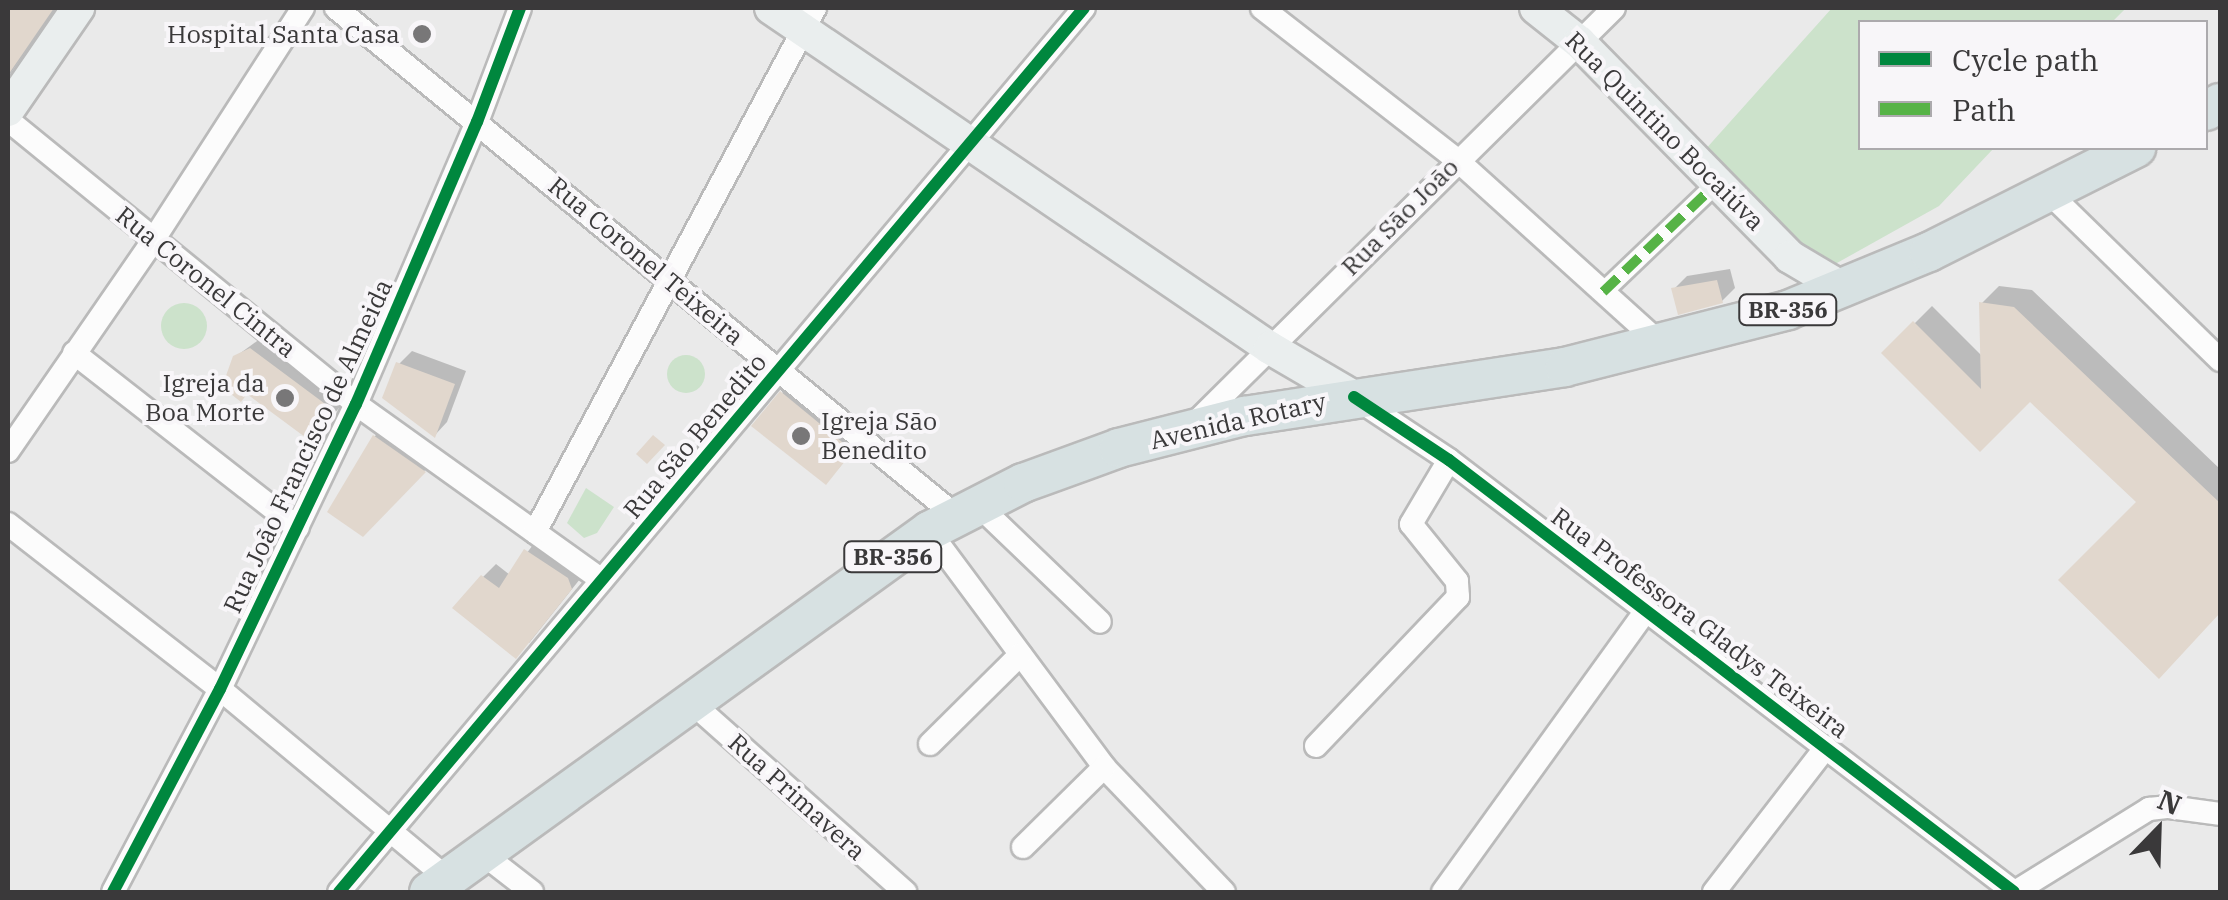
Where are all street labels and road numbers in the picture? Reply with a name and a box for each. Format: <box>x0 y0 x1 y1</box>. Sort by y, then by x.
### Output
street label: Rua Quintino Bocaiúva <box>1559 25 1771 237</box>
street label: Rua São João <box>1335 152 1465 282</box>
street label: Rua Coronel Teixeira <box>542 171 750 351</box>
street label: Rua Coronel Cintra <box>110 200 302 364</box>
street label: Rua João Francisco de Almeida <box>217 274 399 618</box>
road number: BR-356 <box>1738 293 1838 327</box>
street label: Rua São Benedito <box>617 348 773 524</box>
street label: Avenida Rotary <box>1147 386 1329 456</box>
street label: Rua Professora Gladys Teixeira <box>1546 501 1854 745</box>
road number: BR-356 <box>843 540 943 574</box>
street label: Rua Primavera <box>722 728 872 866</box>

